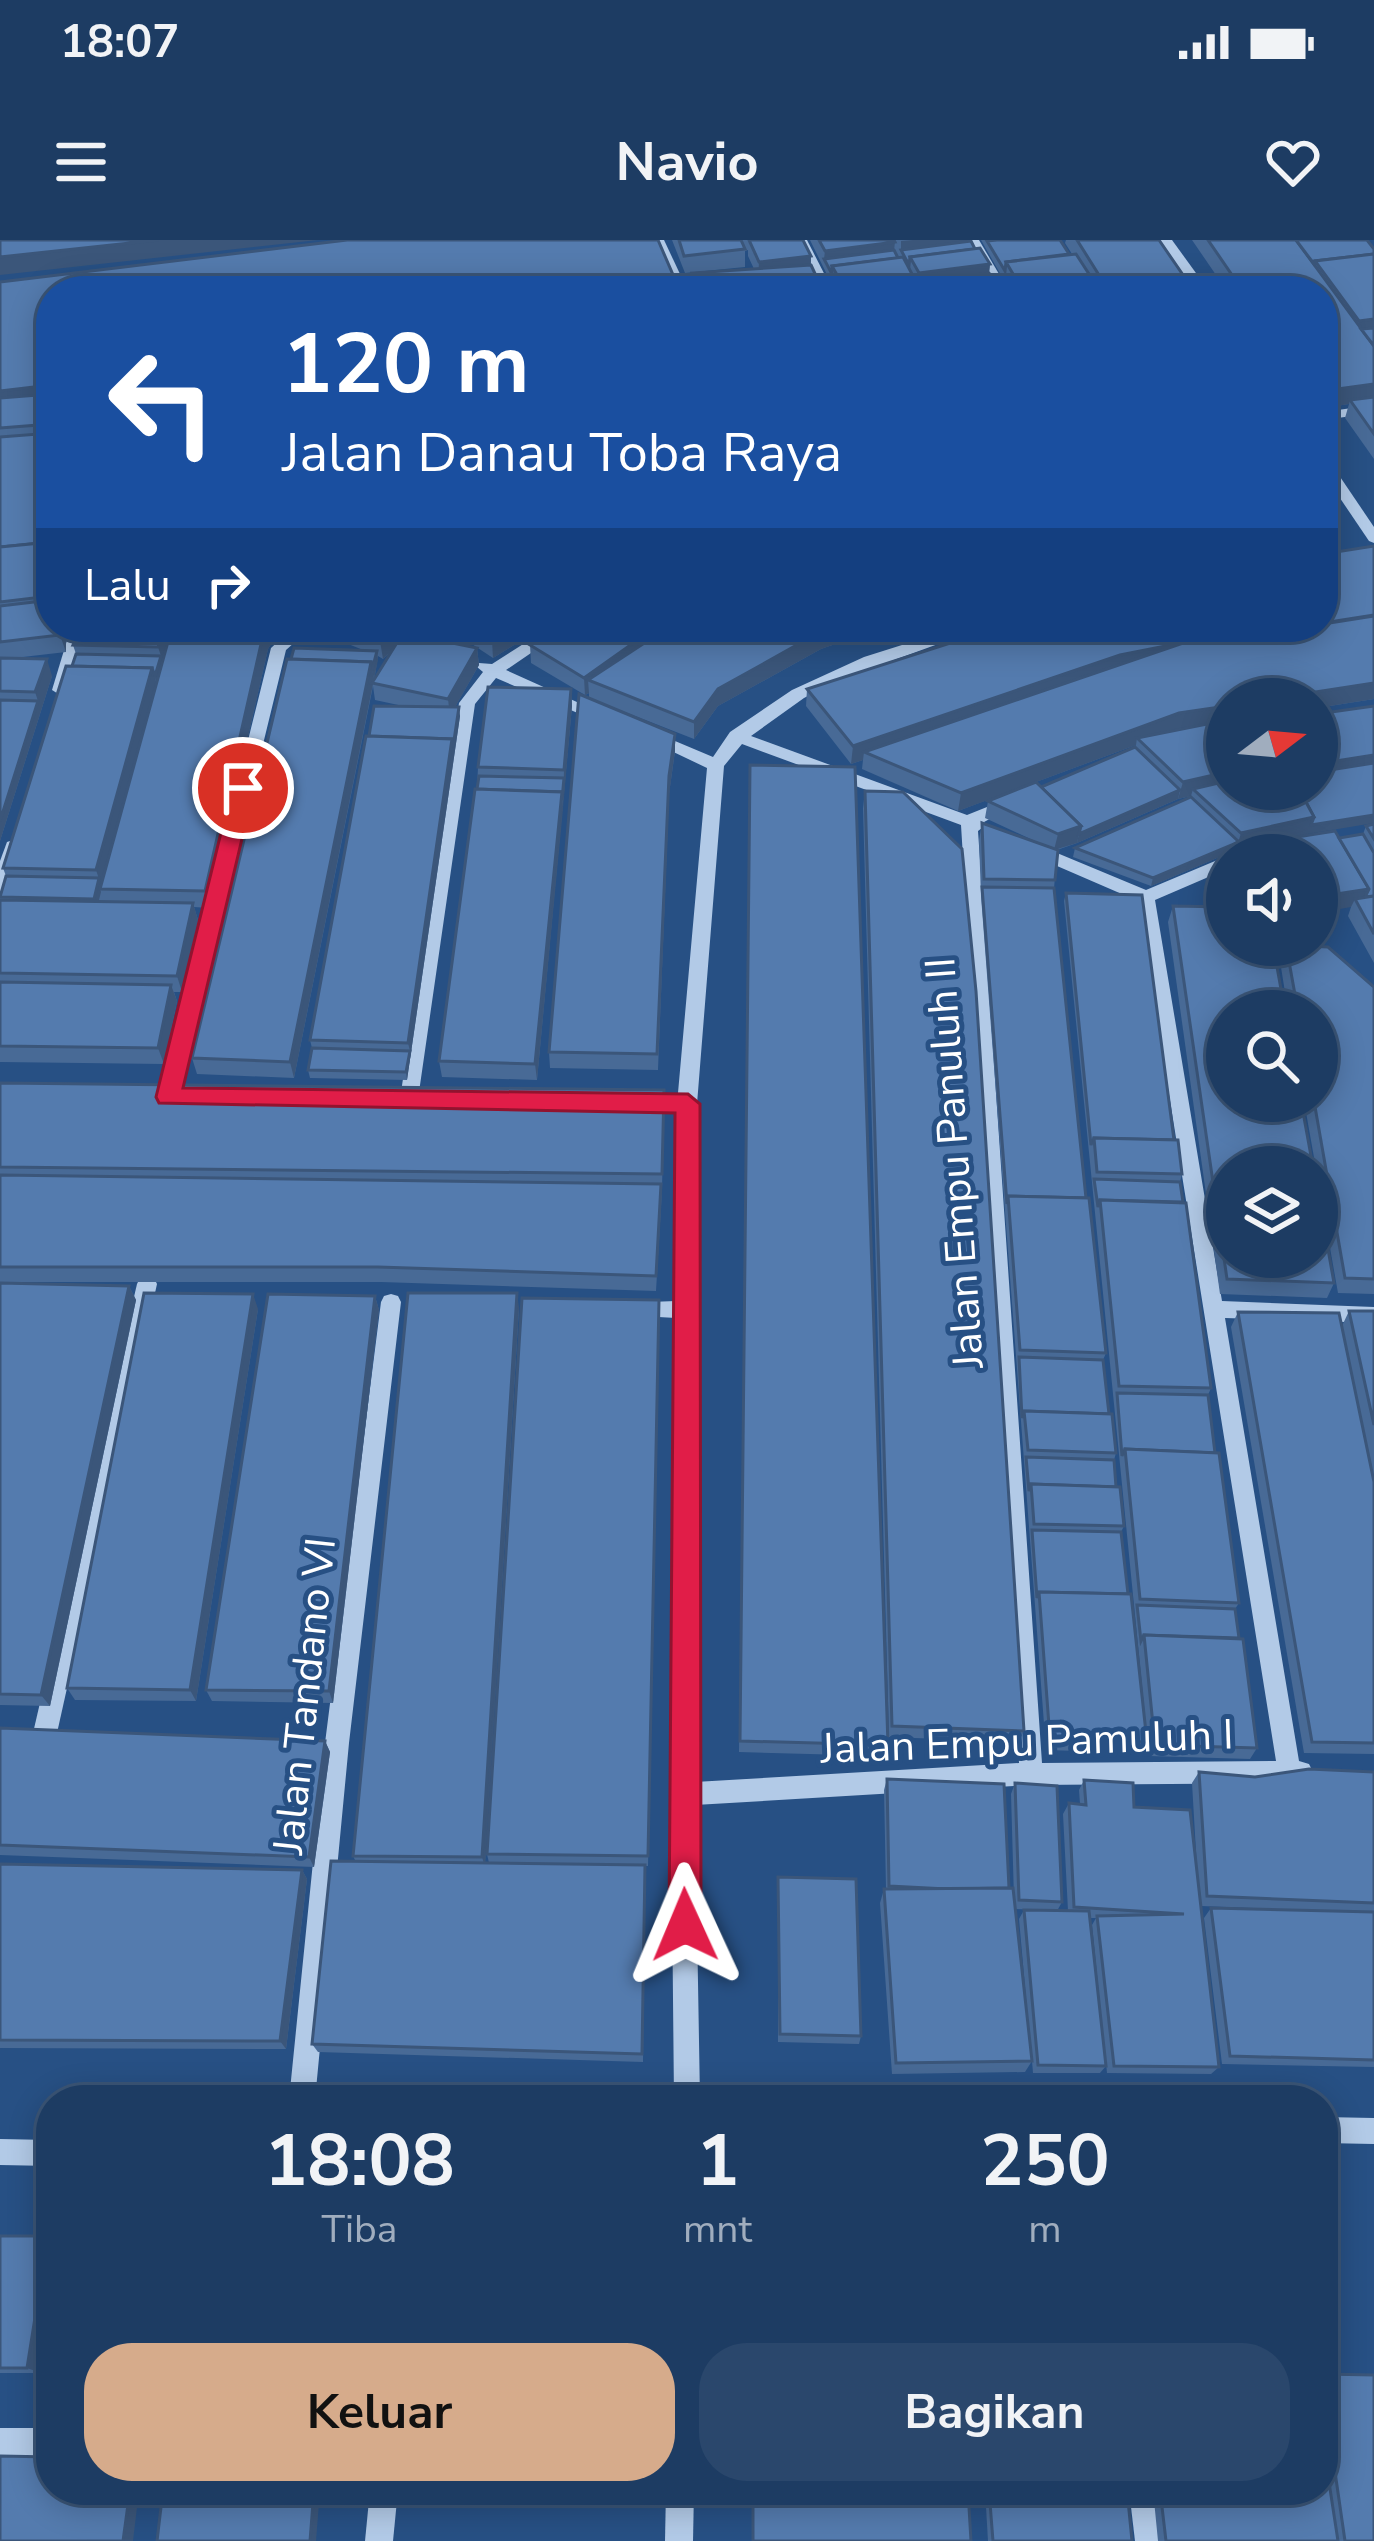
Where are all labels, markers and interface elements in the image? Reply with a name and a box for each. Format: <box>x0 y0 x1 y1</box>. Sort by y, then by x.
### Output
text: 18:07 <box>60 12 179 73</box>
text: Navio <box>616 125 759 199</box>
icon: menu <box>48 129 114 195</box>
icon: heart <box>1260 129 1326 195</box>
text: 120 m <box>282 307 530 422</box>
icon: left <box>84 324 240 480</box>
text: Jalan Danau Toba Raya <box>282 416 842 490</box>
icon: right <box>195 552 261 618</box>
text: Lalu <box>84 555 171 616</box>
north arrow <box>1206 678 1338 810</box>
map controls <box>1206 678 1338 1278</box>
pin <box>192 737 294 839</box>
icon: arrive <box>210 755 276 821</box>
button: sound <box>1206 834 1338 966</box>
street label: Jalan Empu Panuluh II <box>912 956 998 1371</box>
button: search <box>1206 990 1338 1122</box>
button: layers <box>1206 1146 1338 1278</box>
street label: Jalan Tandano VI <box>260 1535 350 1858</box>
street label: Jalan Empu Pamuluh I <box>819 1706 1234 1778</box>
position arrow <box>622 1862 748 1988</box>
text: 18:08 <box>264 2112 455 2210</box>
text: 1 <box>696 2112 739 2210</box>
text: 250 <box>980 2112 1110 2210</box>
text: Tiba <box>321 2203 397 2256</box>
text: mnt <box>683 2203 752 2256</box>
text: m <box>1028 2203 1062 2256</box>
button: Keluar <box>84 2343 675 2481</box>
button: Bagikan <box>699 2343 1290 2481</box>

